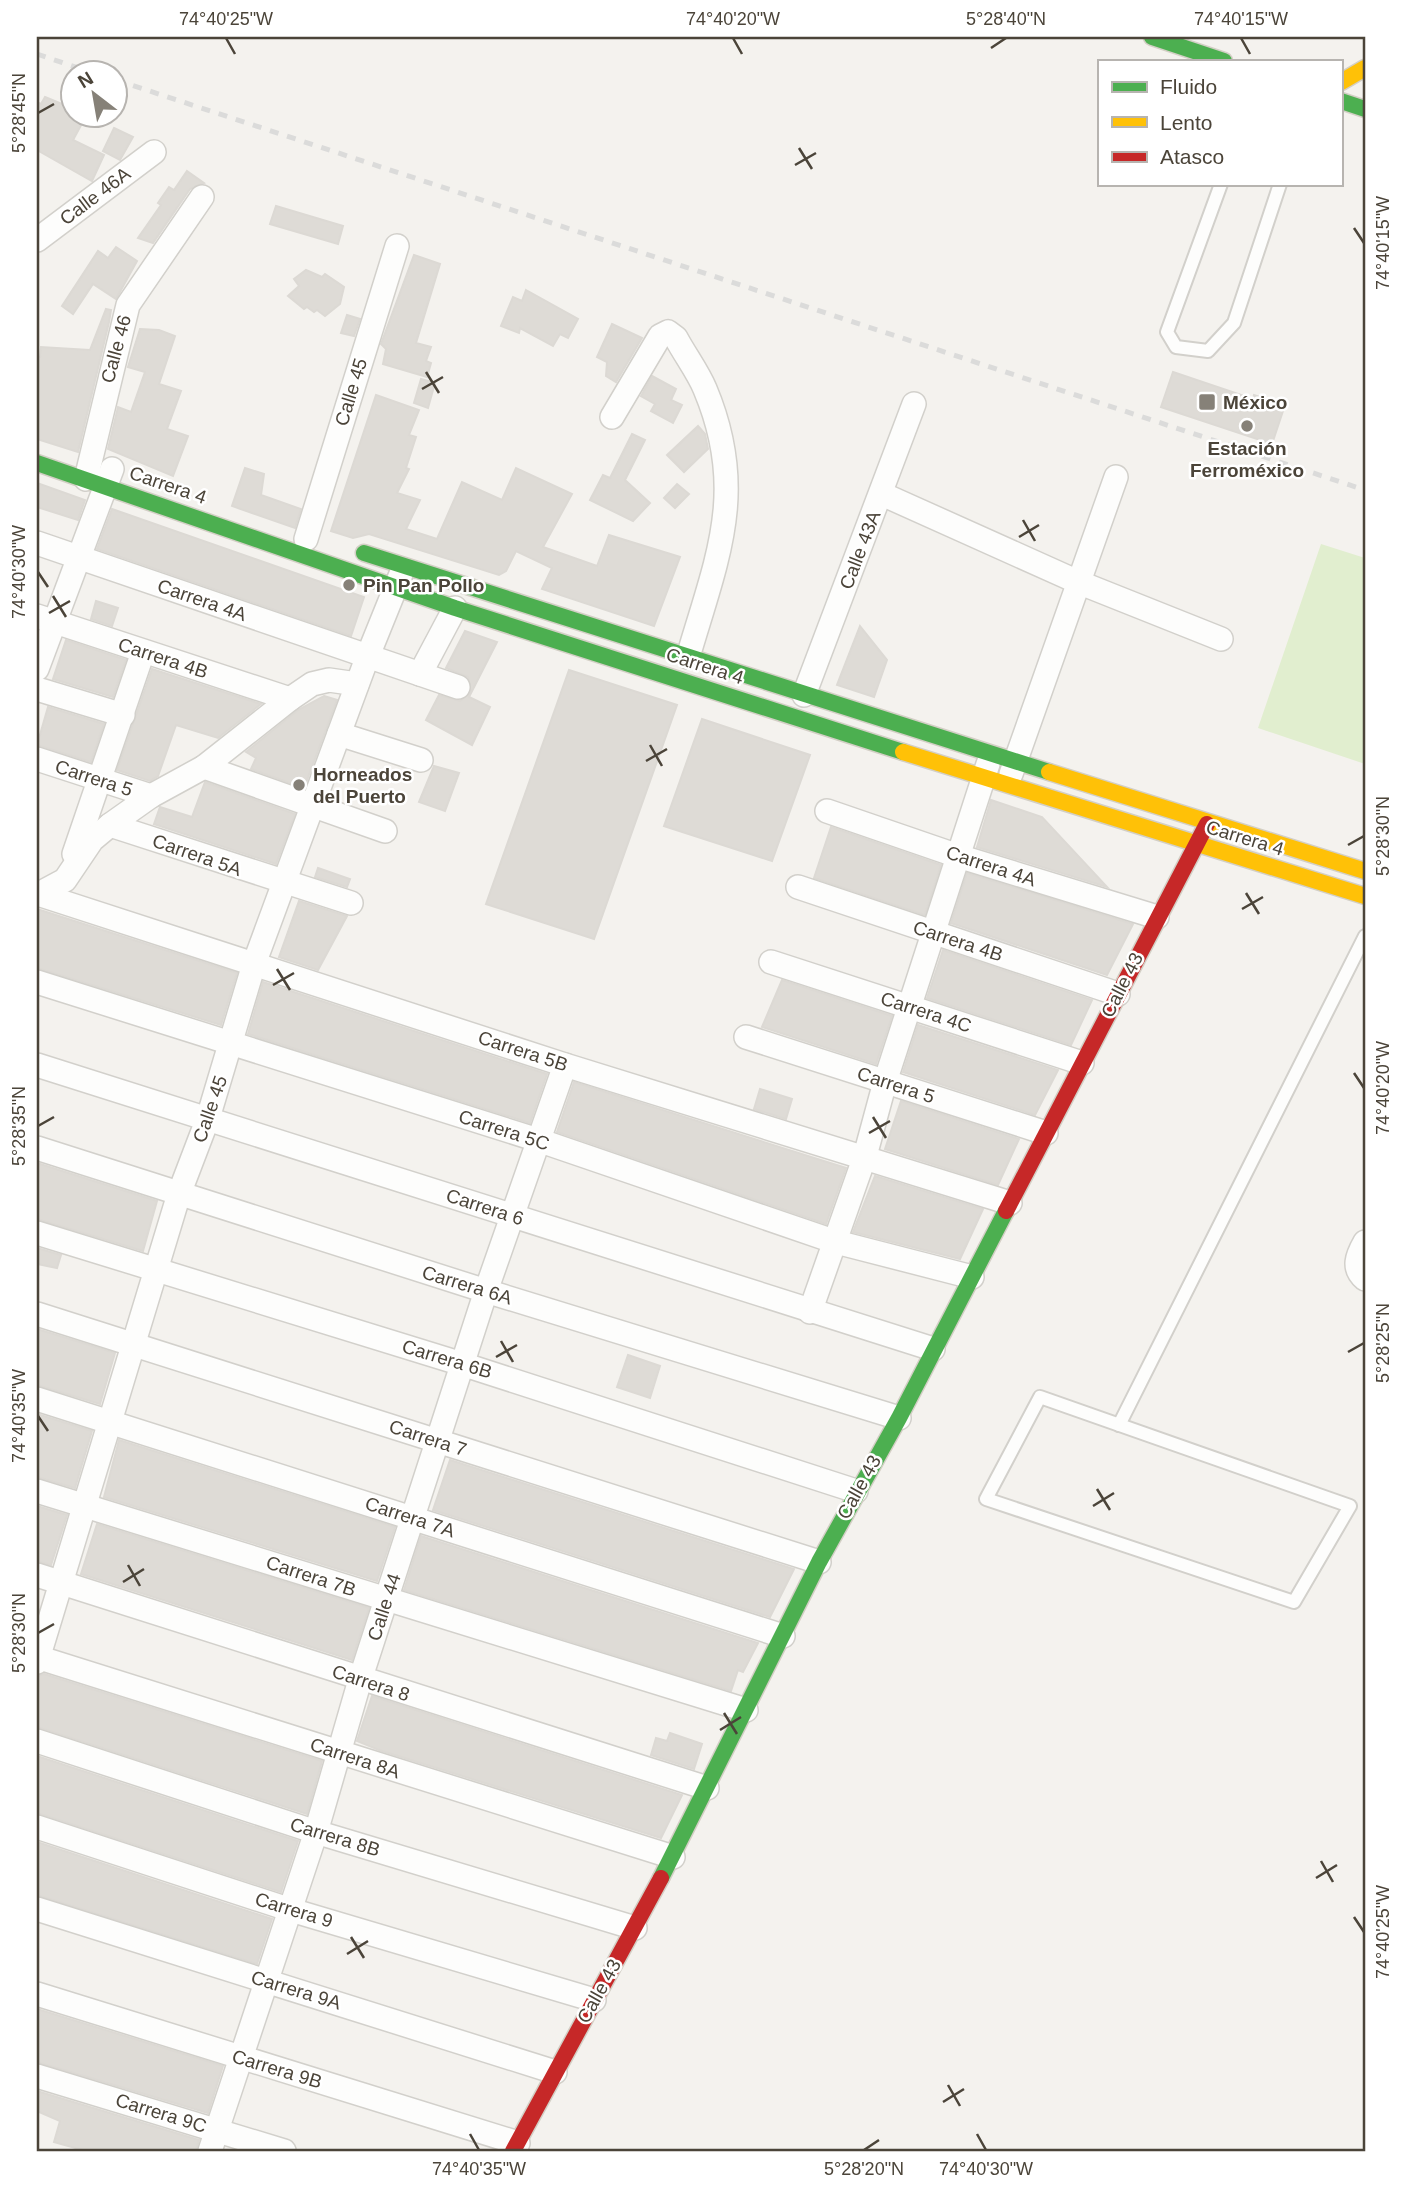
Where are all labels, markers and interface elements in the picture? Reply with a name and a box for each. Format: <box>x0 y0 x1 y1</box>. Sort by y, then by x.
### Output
text: 74°40'25"W <box>179 9 273 29</box>
text: 74°40'20"W <box>686 9 780 29</box>
text: 5°28'40"N <box>966 9 1046 29</box>
text: 74°40'15"W <box>1194 9 1288 29</box>
north arrow <box>60 60 130 130</box>
legend <box>1098 60 1342 186</box>
text: N <box>74 67 97 92</box>
text: 5°28'45"N <box>9 73 29 153</box>
text: Fluido <box>1160 75 1217 98</box>
text: Lento <box>1160 111 1213 134</box>
text: Atasco <box>1160 145 1224 168</box>
street label: Calle 46A <box>56 163 134 229</box>
text: 74°40'15"W <box>1373 196 1393 290</box>
street label: Calle 46 <box>97 313 135 385</box>
street label: Calle 45 <box>331 356 371 428</box>
marker: México <box>1197 392 1217 412</box>
place label: México <box>1223 392 1287 413</box>
marker: Estación Ferroméxico <box>1239 418 1255 434</box>
place label: Estación Ferroméxico <box>1190 438 1304 481</box>
street label: Carrera 4 <box>127 462 210 508</box>
street label: Calle 43A <box>835 507 885 592</box>
text: 74°40'30"W <box>9 525 29 619</box>
street label: Carrera 4A <box>155 575 250 625</box>
place label: Pin Pan Pollo <box>363 575 484 596</box>
marker: Pin Pan Pollo <box>341 577 357 593</box>
street label: Carrera 4B <box>116 634 210 682</box>
street label: Carrera 4 <box>664 644 747 689</box>
street label: Carrera 5 <box>53 756 135 800</box>
place label: Horneados del Puerto <box>313 764 412 807</box>
marker: Horneados del Puerto <box>291 777 307 793</box>
text: 5°28'30"N <box>1373 796 1393 876</box>
street label: Carrera 4 <box>1204 816 1287 860</box>
street label: Carrera 5A <box>150 830 245 880</box>
street label: Carrera 4A <box>944 842 1039 890</box>
street label: Carrera 4B <box>911 917 1005 965</box>
street label: Calle 43 <box>1097 949 1147 1021</box>
street label: Carrera 4C <box>878 987 974 1037</box>
street label: Carrera 5B <box>476 1027 570 1075</box>
text: 74°40'20"W <box>1373 1041 1393 1135</box>
street label: Carrera 5 <box>855 1063 937 1107</box>
street label: Calle 45 <box>189 1073 231 1145</box>
text: 5°28'35"N <box>9 1086 29 1166</box>
street label: Carrera 5C <box>456 1105 552 1155</box>
street label: Carrera 6 <box>444 1185 526 1229</box>
street label: Carrera 6A <box>419 1261 515 1309</box>
text: 5°28'25"N <box>1373 1303 1393 1383</box>
street label: Carrera 6B <box>399 1335 495 1383</box>
text: 74°40'35"W <box>9 1369 29 1463</box>
street label: Carrera 7 <box>387 1416 469 1460</box>
street label: Calle 43 <box>833 1451 885 1523</box>
street label: Carrera 7A <box>363 1493 458 1541</box>
street label: Carrera 7B <box>264 1552 358 1600</box>
street label: Calle 44 <box>363 1570 405 1643</box>
text: 5°28'30"N <box>9 1593 29 1673</box>
street label: Carrera 8 <box>330 1661 412 1705</box>
street label: Carrera 8A <box>308 1734 403 1782</box>
street label: Carrera 8B <box>287 1813 383 1861</box>
text: 74°40'25"W <box>1373 1885 1393 1979</box>
street label: Carrera 9 <box>253 1888 335 1932</box>
street label: Calle 43 <box>573 1955 625 2027</box>
street label: Carrera 9A <box>248 1966 344 2014</box>
street label: Carrera 9B <box>229 2045 325 2093</box>
street label: Carrera 9C <box>113 2089 209 2137</box>
text: 74°40'35"W <box>432 2159 526 2179</box>
text: 5°28'20"N <box>824 2159 904 2179</box>
text: 74°40'30"W <box>939 2159 1033 2179</box>

